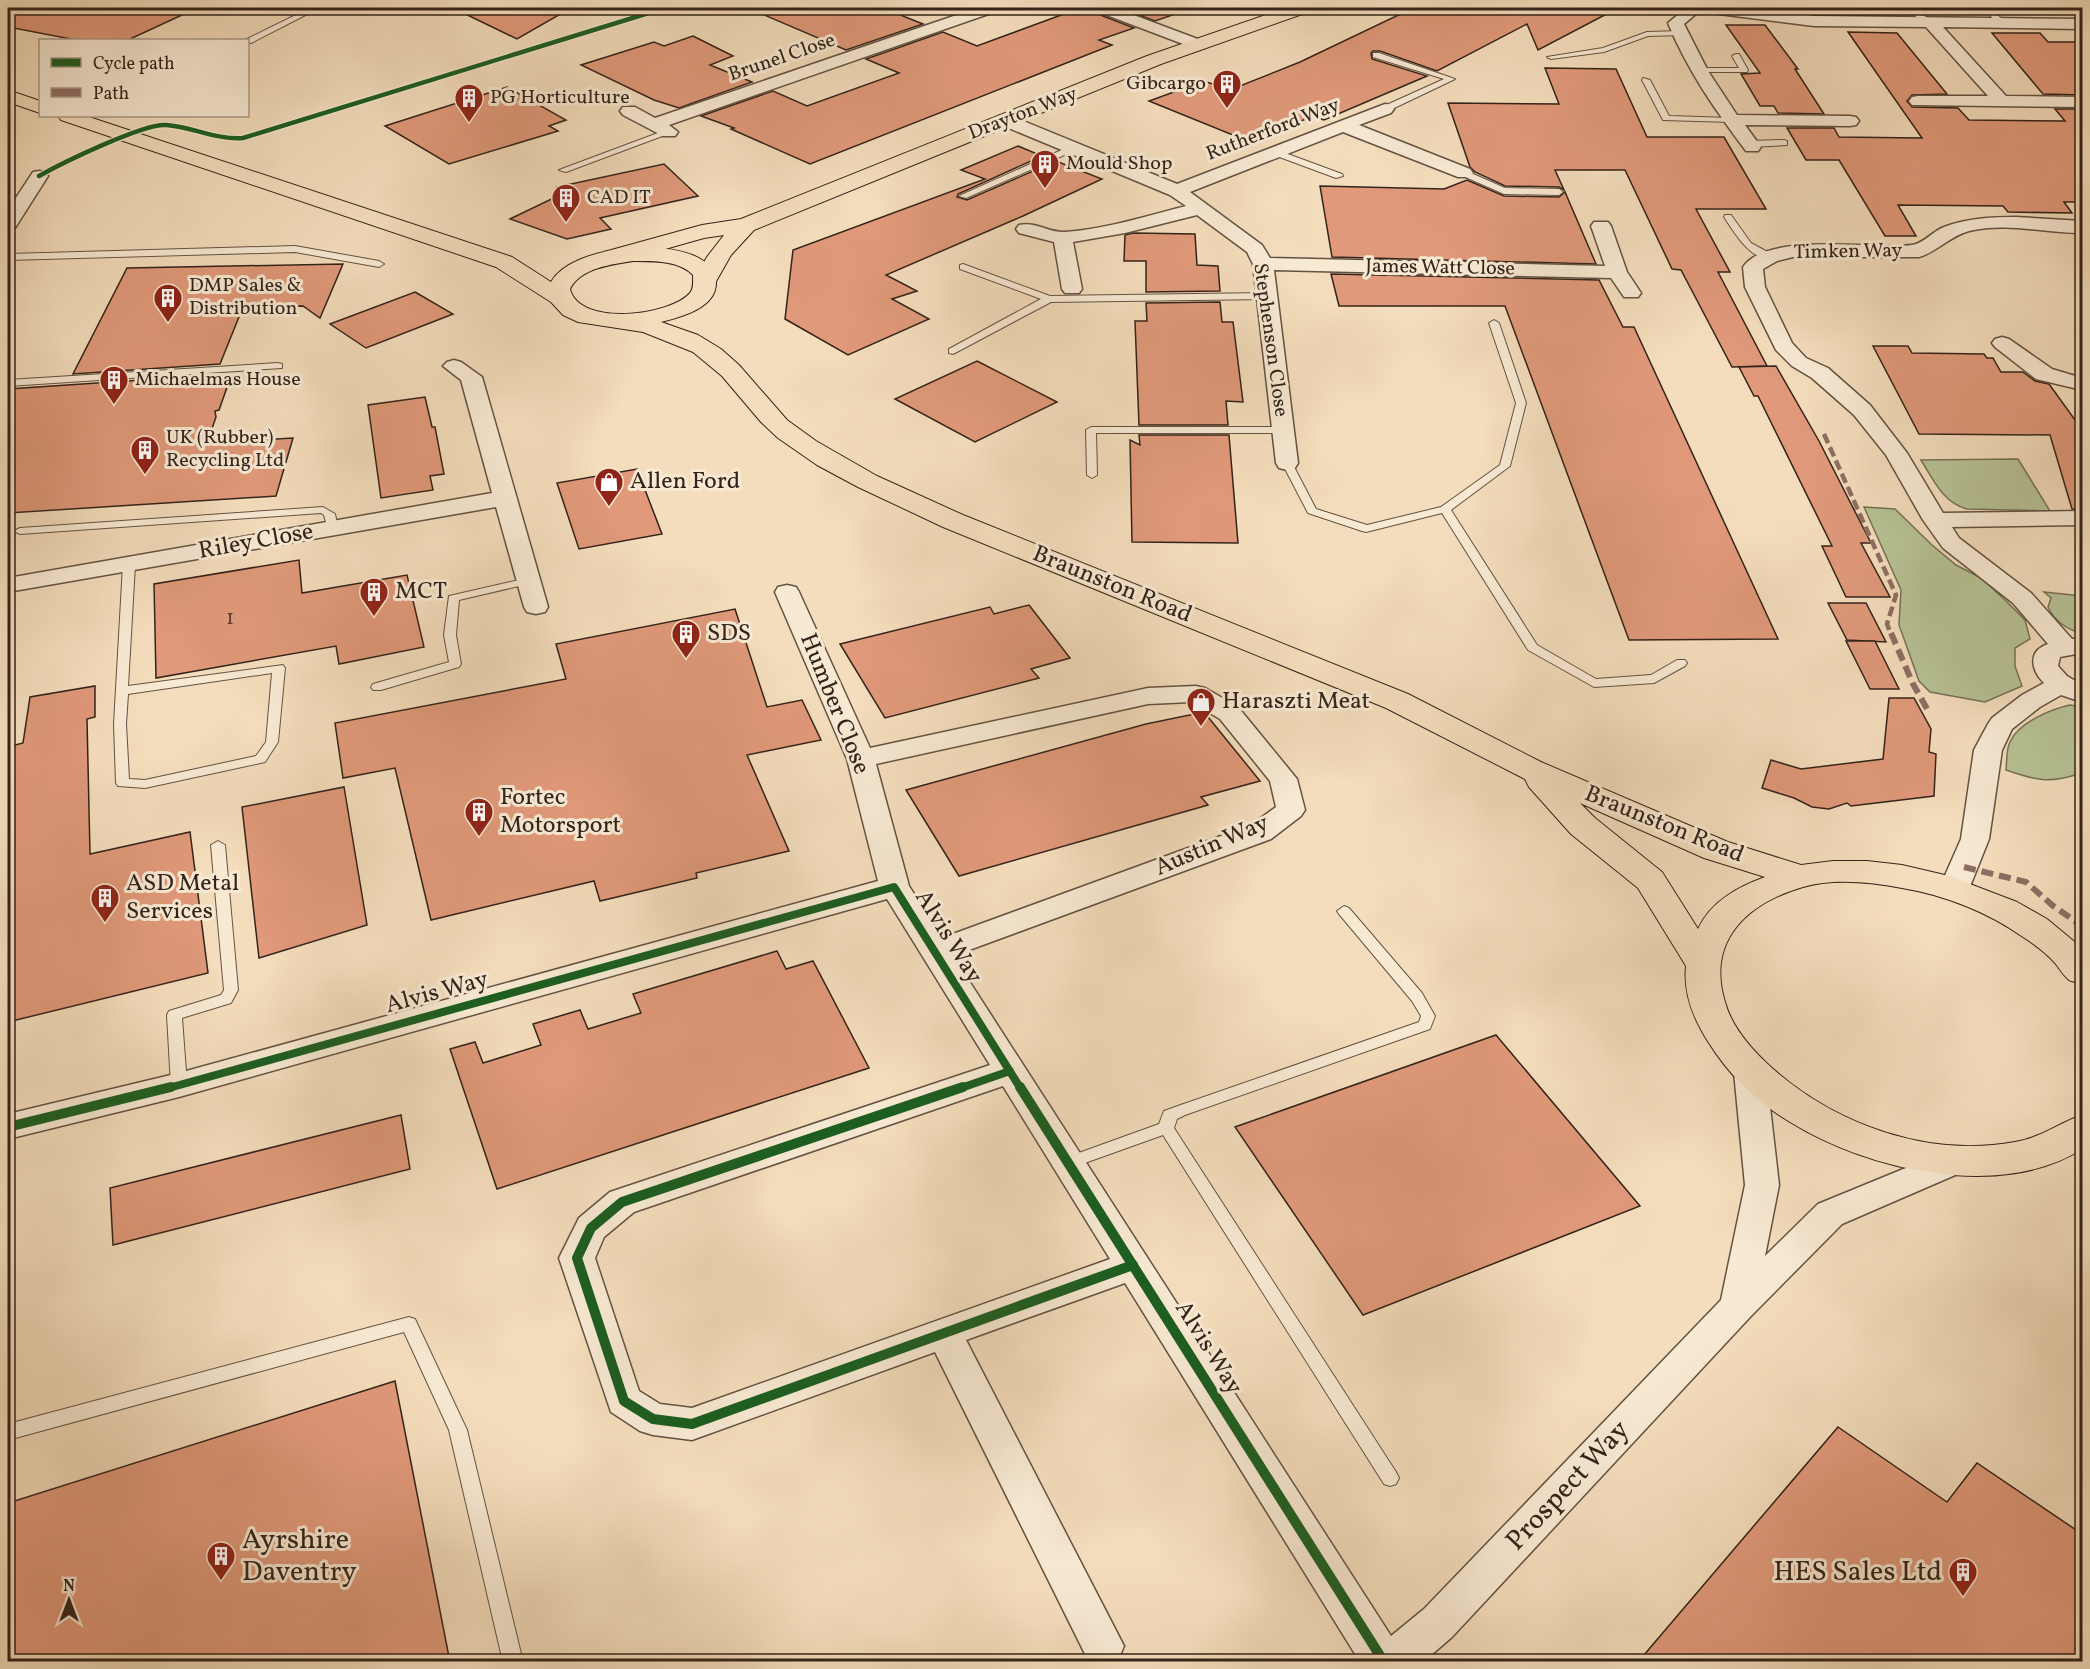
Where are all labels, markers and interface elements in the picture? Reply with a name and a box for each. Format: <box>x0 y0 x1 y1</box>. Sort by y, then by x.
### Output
street label: Brunel Close <box>725 27 839 89</box>
legend <box>39 39 249 117</box>
text: Cycle path <box>93 52 175 77</box>
building icon: Gibcargo <box>1211 68 1243 110</box>
place label: Gibcargo <box>1126 70 1206 98</box>
street label: Drayton Way <box>964 80 1082 148</box>
text: Path <box>93 82 129 107</box>
building icon: PG Horticulture <box>453 82 485 124</box>
place label: PG Horticulture <box>490 84 630 112</box>
street label: Rutherford Way <box>1202 92 1344 168</box>
building icon: Mould Shop <box>1029 148 1061 190</box>
place label: Mould Shop <box>1066 150 1172 178</box>
building icon: CAD IT <box>550 182 582 224</box>
place label: CAD IT <box>587 184 651 212</box>
street label: Timken Way <box>1793 237 1903 267</box>
street label: James Watt Close <box>1365 253 1515 283</box>
street label: Stephenson Close <box>1245 261 1295 419</box>
place label: DMP Sales & Distribution <box>189 272 302 323</box>
building icon: DMP Sales & Distribution <box>152 282 184 324</box>
building icon: Michaelmas House <box>98 364 130 406</box>
place label: Michaelmas House <box>135 366 301 394</box>
place label: UK (Rubber) Recycling Ltd <box>166 424 284 475</box>
building icon: UK (Rubber) Recycling Ltd <box>129 434 161 476</box>
place label: Allen Ford <box>630 465 740 499</box>
shop icon: Allen Ford <box>593 466 625 508</box>
street label: Riley Close <box>196 515 316 569</box>
street label: Braunston Road <box>1027 538 1197 632</box>
place label: MCT <box>395 575 447 609</box>
building icon: MCT <box>358 576 390 618</box>
house number: 1 <box>226 604 234 633</box>
place label: SDS <box>707 617 751 651</box>
building icon: SDS <box>670 618 702 660</box>
street label: Humber Close <box>790 628 878 780</box>
place label: Haraszti Meat <box>1222 685 1370 719</box>
shop icon: Haraszti Meat <box>1185 686 1217 728</box>
street label: Braunston Road <box>1579 778 1749 872</box>
place label: Fortec Motorsport <box>500 781 621 843</box>
building icon: Fortec Motorsport <box>463 796 495 838</box>
street label: Austin Way <box>1150 807 1274 885</box>
place label: ASD Metal Services <box>126 867 239 929</box>
building icon: ASD Metal Services <box>89 882 121 924</box>
street label: Alvis Way <box>906 883 990 991</box>
street label: Alvis Way <box>382 963 492 1023</box>
street label: Alvis Way <box>1166 1294 1250 1402</box>
street label: Prospect Way <box>1497 1412 1639 1560</box>
place label: Ayrshire Daventry <box>242 1521 357 1592</box>
building icon: Ayrshire Daventry <box>205 1540 237 1582</box>
place label: HES Sales Ltd <box>1773 1553 1942 1592</box>
building icon: HES Sales Ltd <box>1947 1556 1979 1598</box>
north arrow <box>39 1570 99 1630</box>
text: N <box>63 1576 75 1598</box>

